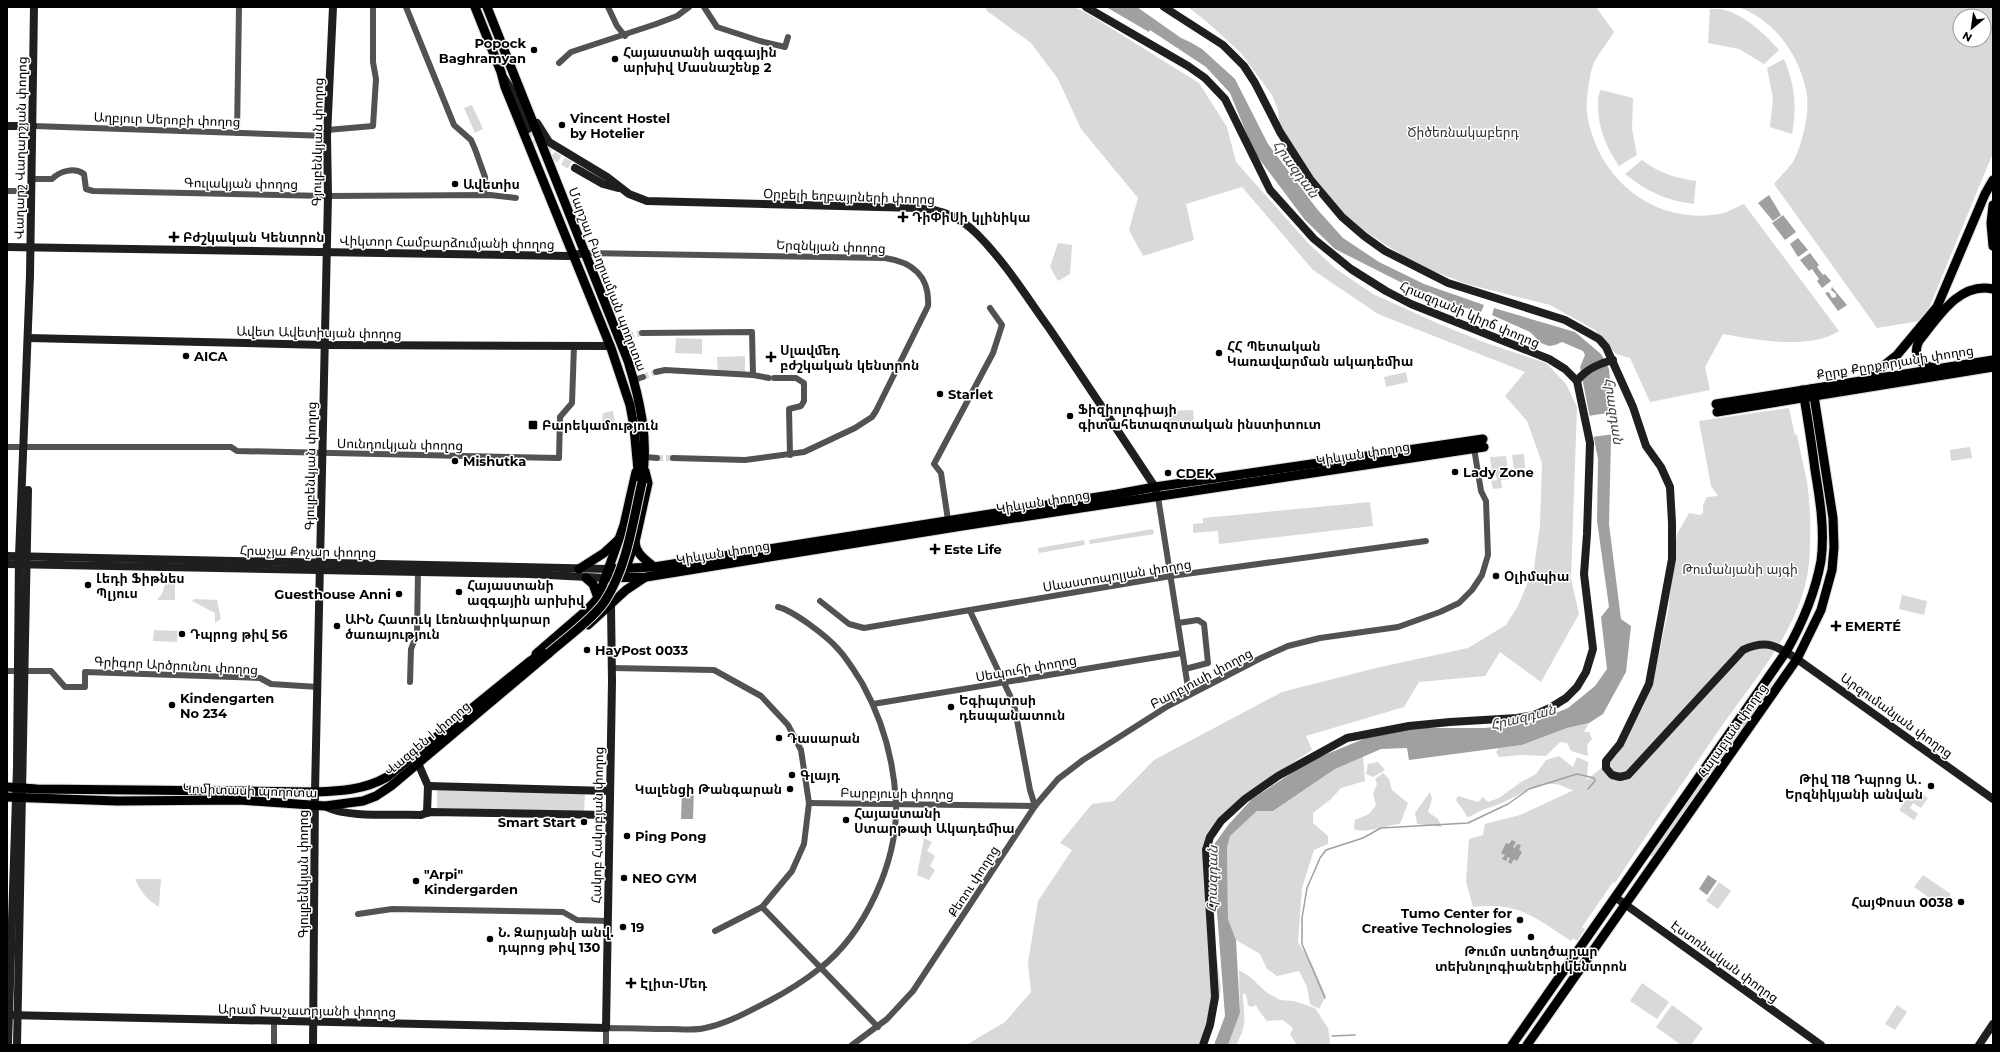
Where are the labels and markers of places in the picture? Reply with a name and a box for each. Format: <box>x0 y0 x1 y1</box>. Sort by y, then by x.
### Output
place label: Popock Baghramyan <box>439 35 526 66</box>
place label: Հայաստանի ազգային արխիվ Մասնաշենք 2 <box>623 44 777 75</box>
marker: Popock Baghramyan <box>529 45 539 55</box>
marker: Հայաստանի ազգային արխիվ Մասնաշենք 2 <box>610 54 620 64</box>
place label: Vincent Hostel by Hotelier <box>569 110 670 141</box>
marker: Vincent Hostel by Hotelier <box>557 120 567 130</box>
place label: Ավետիս <box>463 176 520 192</box>
marker: Ավետիս <box>450 179 460 189</box>
place label: ԴիՓիՍի կլինիկա <box>912 209 1030 225</box>
marker: ԴիՓիՍի կլինիկա <box>897 211 909 223</box>
place label: Բժշկական Կենտրոն <box>183 229 325 245</box>
marker: Բժշկական Կենտրոն <box>168 231 180 243</box>
place label: ՀՀ Պետական Կառավարման ակադեմիա <box>1227 338 1413 369</box>
place label: Սլավմեդ բժշկական կենտրոն <box>780 342 919 373</box>
place label: AICA <box>193 348 228 364</box>
marker: ՀՀ Պետական Կառավարման ակադեմիա <box>1214 348 1224 358</box>
marker: AICA <box>181 351 191 361</box>
marker: Սլավմեդ բժշկական կենտրոն <box>765 351 777 363</box>
place label: Starlet <box>948 386 993 402</box>
marker: Starlet <box>935 389 945 399</box>
place label: Ֆիզիոլոգիայի գիտահետազոտական ինստիտուտ <box>1078 401 1321 432</box>
marker: Ֆիզիոլոգիայի գիտահետազոտական ինստիտուտ <box>1065 411 1075 421</box>
place label: Բարեկամություն <box>542 417 658 433</box>
marker: Բարեկամություն <box>527 419 539 431</box>
place label: Mishutka <box>463 453 526 469</box>
marker: Mishutka <box>450 456 460 466</box>
place label: Lady Zone <box>1463 464 1534 480</box>
place label: CDEK <box>1176 465 1215 481</box>
marker: Lady Zone <box>1450 467 1460 477</box>
marker: CDEK <box>1163 468 1173 478</box>
place label: Este Life <box>944 541 1002 557</box>
marker: Este Life <box>929 543 941 555</box>
place label: Օլիմպիա <box>1504 568 1569 584</box>
place label: Լեդի Ֆիթնես Պլյուս <box>96 570 185 601</box>
marker: Օլիմպիա <box>1491 571 1501 581</box>
place label: Հայաստանի ազգային արխիվ <box>467 577 585 608</box>
marker: Լեդի Ֆիթնես Պլյուս <box>83 580 93 590</box>
place label: Guesthouse Anni <box>274 586 391 602</box>
marker: Հայաստանի ազգային արխիվ <box>454 587 464 597</box>
marker: Guesthouse Anni <box>394 589 404 599</box>
place label: ԱԻՆ Հատուկ Լեռնափրկարար ծառայություն <box>345 611 551 642</box>
place label: EMERTÉ <box>1845 618 1901 634</box>
marker: EMERTÉ <box>1830 620 1842 632</box>
marker: ԱԻՆ Հատուկ Լեռնափրկարար ծառայություն <box>332 621 342 631</box>
place label: Դպրոց թիվ 56 <box>190 626 288 642</box>
marker: Դպրոց թիվ 56 <box>177 629 187 639</box>
place label: HayPost 0033 <box>595 642 688 658</box>
marker: HayPost 0033 <box>582 645 592 655</box>
place label: Kindengarten No 234 <box>180 690 274 721</box>
place label: Եգիպտոսի դեսպանատուն <box>959 692 1065 723</box>
marker: Kindengarten No 234 <box>167 700 177 710</box>
marker: Եգիպտոսի դեսպանատուն <box>946 702 956 712</box>
place label: Դասարան <box>787 730 860 746</box>
marker: Դասարան <box>774 733 784 743</box>
place label: Գլայդ <box>800 767 841 783</box>
marker: Գլայդ <box>787 770 797 780</box>
place label: Թիվ 118 Դպրոց Ա․ Երզնիկյանի անվան <box>1785 771 1923 802</box>
place label: Կալենցի Թանգարան <box>635 781 782 797</box>
marker: Թիվ 118 Դպրոց Ա․ Երզնիկյանի անվան <box>1926 781 1936 791</box>
marker: Կալենցի Թանգարան <box>785 784 795 794</box>
place label: Հայաստանի Ստարթափ Ակադեմիա <box>854 805 1015 836</box>
place label: Smart Start <box>498 814 576 830</box>
marker: Հայաստանի Ստարթափ Ակադեմիա <box>841 815 851 825</box>
marker: Smart Start <box>579 817 589 827</box>
place label: Ping Pong <box>635 828 706 844</box>
marker: Ping Pong <box>622 831 632 841</box>
place label: "Arpi" Kindergarden <box>424 866 518 897</box>
place label: NEO GYM <box>632 870 697 886</box>
marker: NEO GYM <box>619 873 629 883</box>
marker: "Arpi" Kindergarden <box>411 876 421 886</box>
place label: ՀայՓոստ 0038 <box>1851 894 1953 910</box>
marker: ՀայՓոստ 0038 <box>1956 897 1966 907</box>
place label: Tumo Center for Creative Technologies <box>1362 905 1512 936</box>
marker: Tumo Center for Creative Technologies <box>1515 915 1525 925</box>
place label: 19 <box>631 919 644 935</box>
marker: 19 <box>618 922 628 932</box>
place label: Ն. Զարյանի անվ. դպրոց թիվ 130 <box>498 924 614 955</box>
marker: Թումո ստեղծարար տեխնոլոգիաների կենտրոն <box>1526 932 1536 942</box>
marker: Ն. Զարյանի անվ. դպրոց թիվ 130 <box>485 934 495 944</box>
place label: Թումո ստեղծարար տեխնոլոգիաների կենտրոն <box>1435 943 1627 974</box>
place label: Էլիտ-Մեդ <box>640 975 708 991</box>
marker: Էլիտ-Մեդ <box>625 977 637 989</box>

